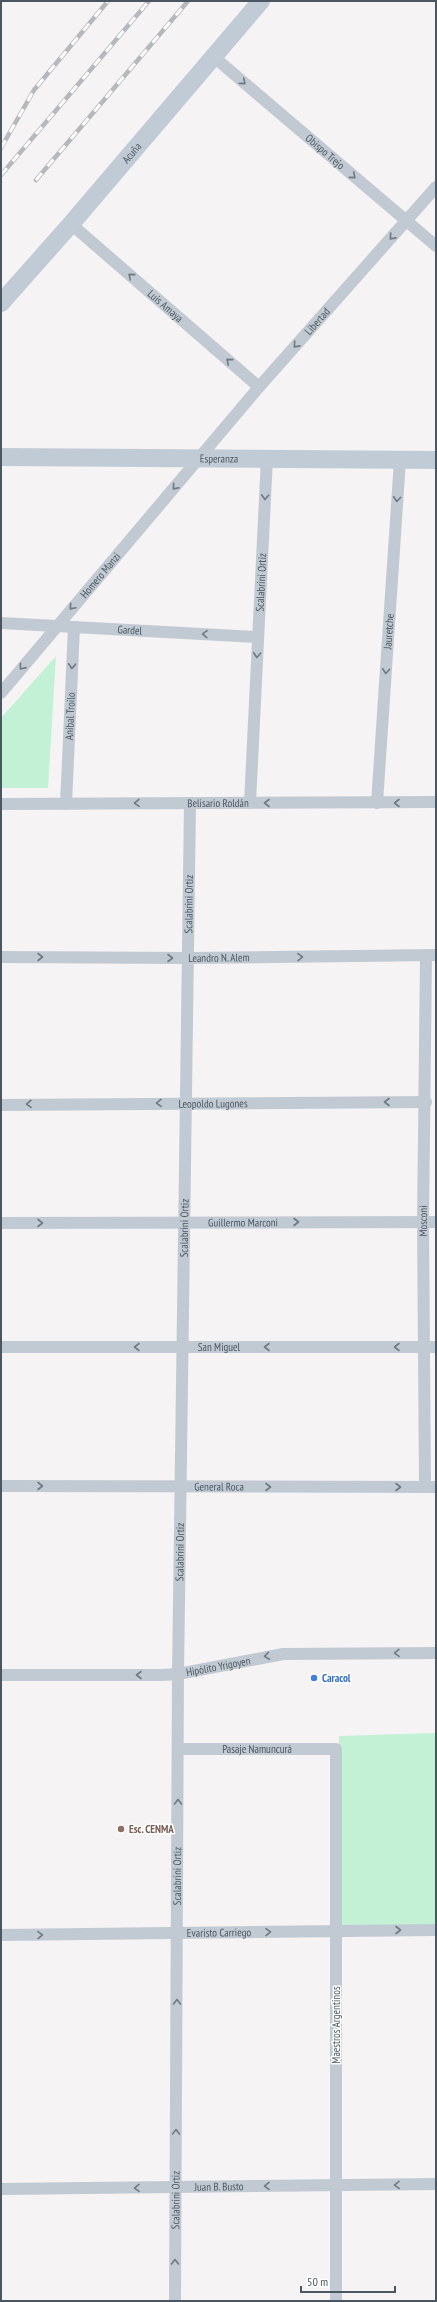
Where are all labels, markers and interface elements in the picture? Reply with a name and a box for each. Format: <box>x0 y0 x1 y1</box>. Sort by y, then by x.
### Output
one-way arrow <box>239 78 246 85</box>
street label: Obispo Trejo <box>303 131 348 172</box>
street label: Acuña <box>119 140 144 166</box>
one-way arrow <box>348 171 356 178</box>
one-way arrow <box>390 233 397 240</box>
one-way arrow <box>129 274 136 281</box>
street label: Luis Amaya <box>145 287 186 325</box>
street label: Libertad <box>301 305 333 338</box>
one-way arrow <box>294 340 301 348</box>
one-way arrow <box>227 359 234 366</box>
street label: Esperanza <box>200 451 238 466</box>
one-way arrow <box>172 483 179 490</box>
one-way arrow <box>261 494 269 500</box>
one-way arrow <box>393 496 402 502</box>
street label: Homero Manzi <box>77 550 123 601</box>
street label: Scalabrini Ortiz <box>252 553 269 612</box>
one-way arrow <box>70 603 77 610</box>
street label: Jauretche <box>380 613 397 651</box>
street label: Gardel <box>117 622 143 638</box>
one-way arrow <box>202 630 208 639</box>
one-way arrow <box>253 652 261 658</box>
one-way arrow <box>20 662 27 669</box>
one-way arrow <box>68 663 77 669</box>
one-way arrow <box>381 668 390 674</box>
street label: Anibal Troilo <box>62 692 78 740</box>
street label: Belisario Roldán <box>187 796 249 810</box>
one-way arrow <box>134 799 140 807</box>
one-way arrow <box>264 799 270 807</box>
one-way arrow <box>394 799 400 807</box>
street label: Scalabrini Ortiz <box>181 875 196 933</box>
street label: Leandro N. Alem <box>188 950 250 965</box>
one-way arrow <box>37 953 43 961</box>
one-way arrow <box>297 953 303 961</box>
one-way arrow <box>167 954 173 962</box>
street label: Leopoldo Lugones <box>178 1096 248 1111</box>
one-way arrow <box>384 1098 390 1106</box>
one-way arrow <box>156 1099 162 1107</box>
one-way arrow <box>26 1100 32 1109</box>
street label: Scalabrini Ortiz <box>177 1199 192 1257</box>
street label: Mosconi <box>416 1205 430 1237</box>
street label: Guillermo Marconi <box>208 1215 278 1230</box>
one-way arrow <box>293 1218 299 1226</box>
one-way arrow <box>37 1219 43 1227</box>
street label: San Miguel <box>198 1340 241 1354</box>
one-way arrow <box>134 1343 140 1351</box>
one-way arrow <box>264 1343 270 1351</box>
one-way arrow <box>394 1343 400 1351</box>
street label: General Roca <box>194 1479 244 1494</box>
one-way arrow <box>37 1482 43 1490</box>
one-way arrow <box>265 1483 271 1491</box>
one-way arrow <box>395 1483 401 1491</box>
street label: Scalabrini Ortiz <box>172 1523 187 1581</box>
one-way arrow <box>394 1649 400 1657</box>
one-way arrow <box>264 1651 270 1660</box>
street label: Hipólito Yrigoyen <box>185 1653 252 1679</box>
one-way arrow <box>136 1671 142 1679</box>
place label: Caracol <box>322 1671 351 1685</box>
marker: Caracol <box>309 1673 319 1683</box>
street label: Pasaje Namuncurá <box>222 1742 292 1756</box>
one-way arrow <box>174 1799 182 1805</box>
place label: Esc. CENMA <box>129 1822 174 1836</box>
marker: Esc. CENMA <box>116 1824 126 1834</box>
street label: Scalabrini Ortiz <box>170 1847 184 1905</box>
street label: Evaristo Carriego <box>187 1925 251 1940</box>
one-way arrow <box>395 1926 401 1934</box>
one-way arrow <box>265 1928 271 1936</box>
one-way arrow <box>37 1931 43 1939</box>
street label: Maestros Argentinos <box>329 1986 343 2064</box>
one-way arrow <box>173 1999 181 2005</box>
one-way arrow <box>172 2129 180 2135</box>
street label: Scalabrini Ortiz <box>168 2171 183 2229</box>
street label: Juan B. Busto <box>193 2179 244 2194</box>
one-way arrow <box>394 2181 400 2189</box>
one-way arrow <box>264 2182 270 2190</box>
one-way arrow <box>134 2184 140 2192</box>
one-way arrow <box>171 2259 179 2265</box>
scale bar <box>301 2268 395 2294</box>
text: 50 m <box>307 2274 328 2289</box>

